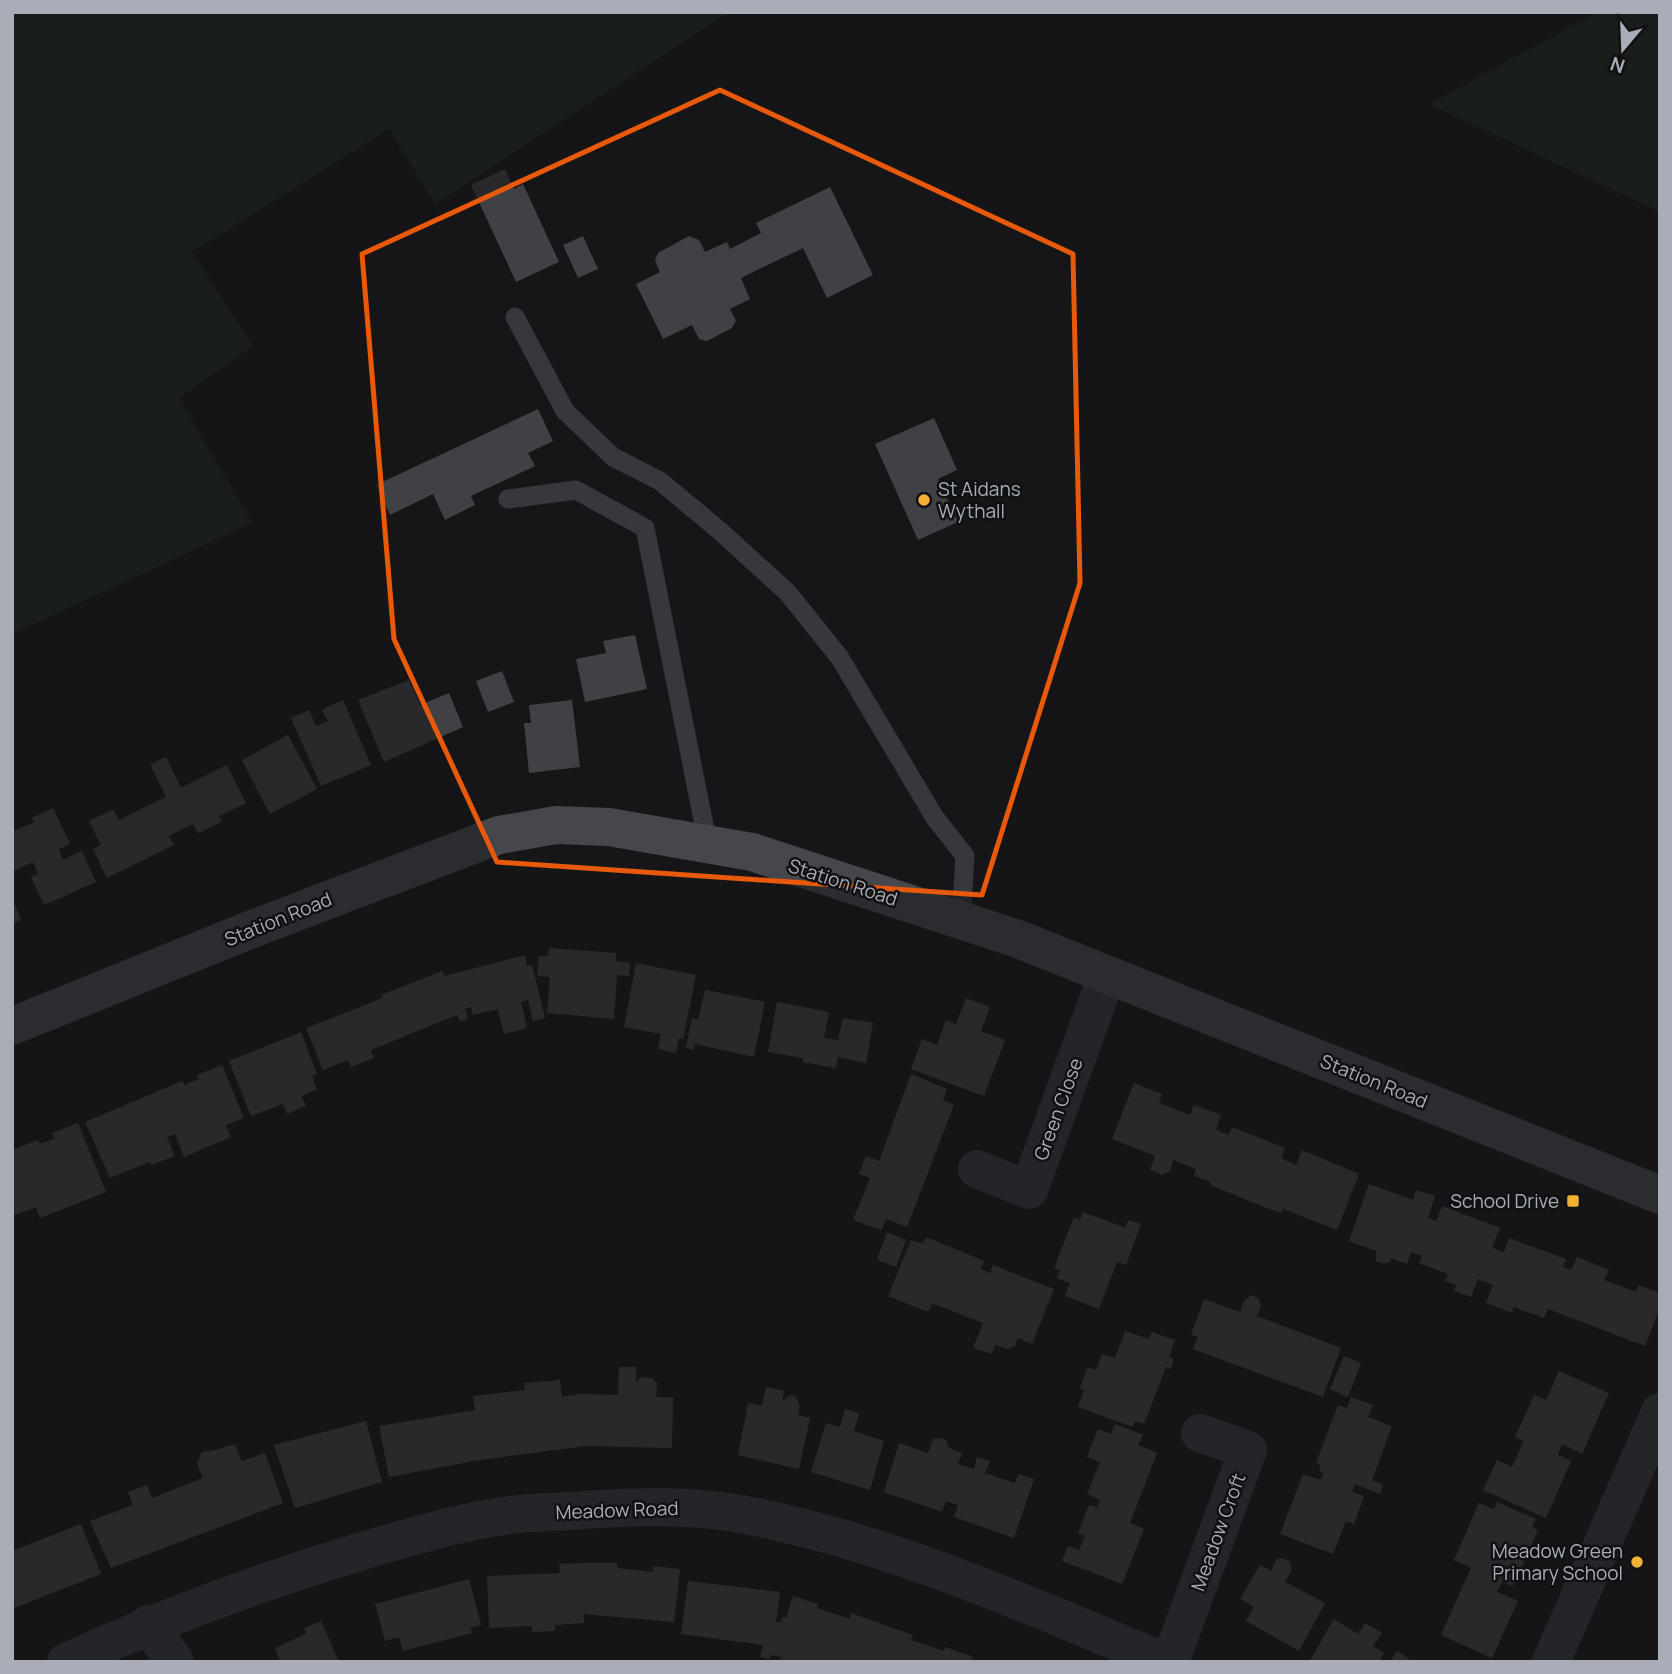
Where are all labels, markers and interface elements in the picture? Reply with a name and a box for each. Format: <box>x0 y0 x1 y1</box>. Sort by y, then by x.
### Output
north arrow <box>1588 14 1658 84</box>
text: N <box>1607 51 1628 80</box>
place label: St Aidans Wythall <box>938 476 1021 524</box>
marker: St Aidans Wythall <box>916 492 932 508</box>
street label: Station Road <box>785 852 901 912</box>
street label: Station Road <box>221 886 335 952</box>
street label: Station Road <box>1317 1048 1431 1114</box>
street label: Green Close <box>1027 1054 1089 1164</box>
place label: School Drive <box>1450 1188 1559 1214</box>
marker: School Drive <box>1565 1193 1581 1209</box>
street label: Meadow Croft <box>1185 1469 1251 1595</box>
street label: Meadow Road <box>555 1495 679 1525</box>
place label: Meadow Green Primary School <box>1492 1538 1623 1586</box>
marker: Meadow Green Primary School <box>1629 1554 1645 1570</box>

